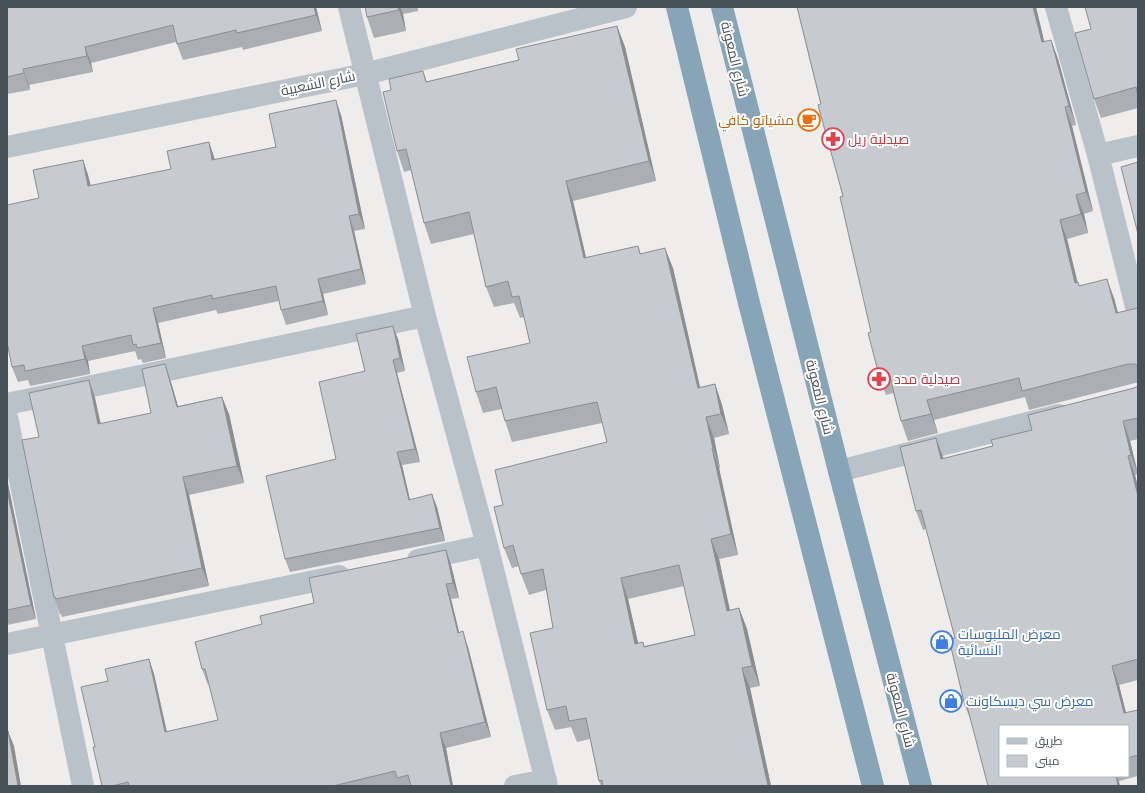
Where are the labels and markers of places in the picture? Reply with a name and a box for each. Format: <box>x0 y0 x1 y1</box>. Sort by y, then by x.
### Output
cafe icon: مشياتو كافي <box>796 107 822 133</box>
place label: مشياتو كافي <box>718 110 794 132</box>
pharmacy icon: صيدلية ريل <box>820 126 846 152</box>
place label: صيدلية ريل <box>848 129 909 149</box>
pharmacy icon: صيدلية مدد <box>866 366 892 392</box>
place label: صيدلية مدد <box>894 369 960 389</box>
place label: معرض الملبوسات النسائية <box>958 624 1061 660</box>
shop icon: معرض الملبوسات النسائية <box>929 629 955 655</box>
shop icon: معرض سي ديسكاونت <box>938 688 964 714</box>
place label: معرض سي ديسكاونت <box>966 691 1094 712</box>

